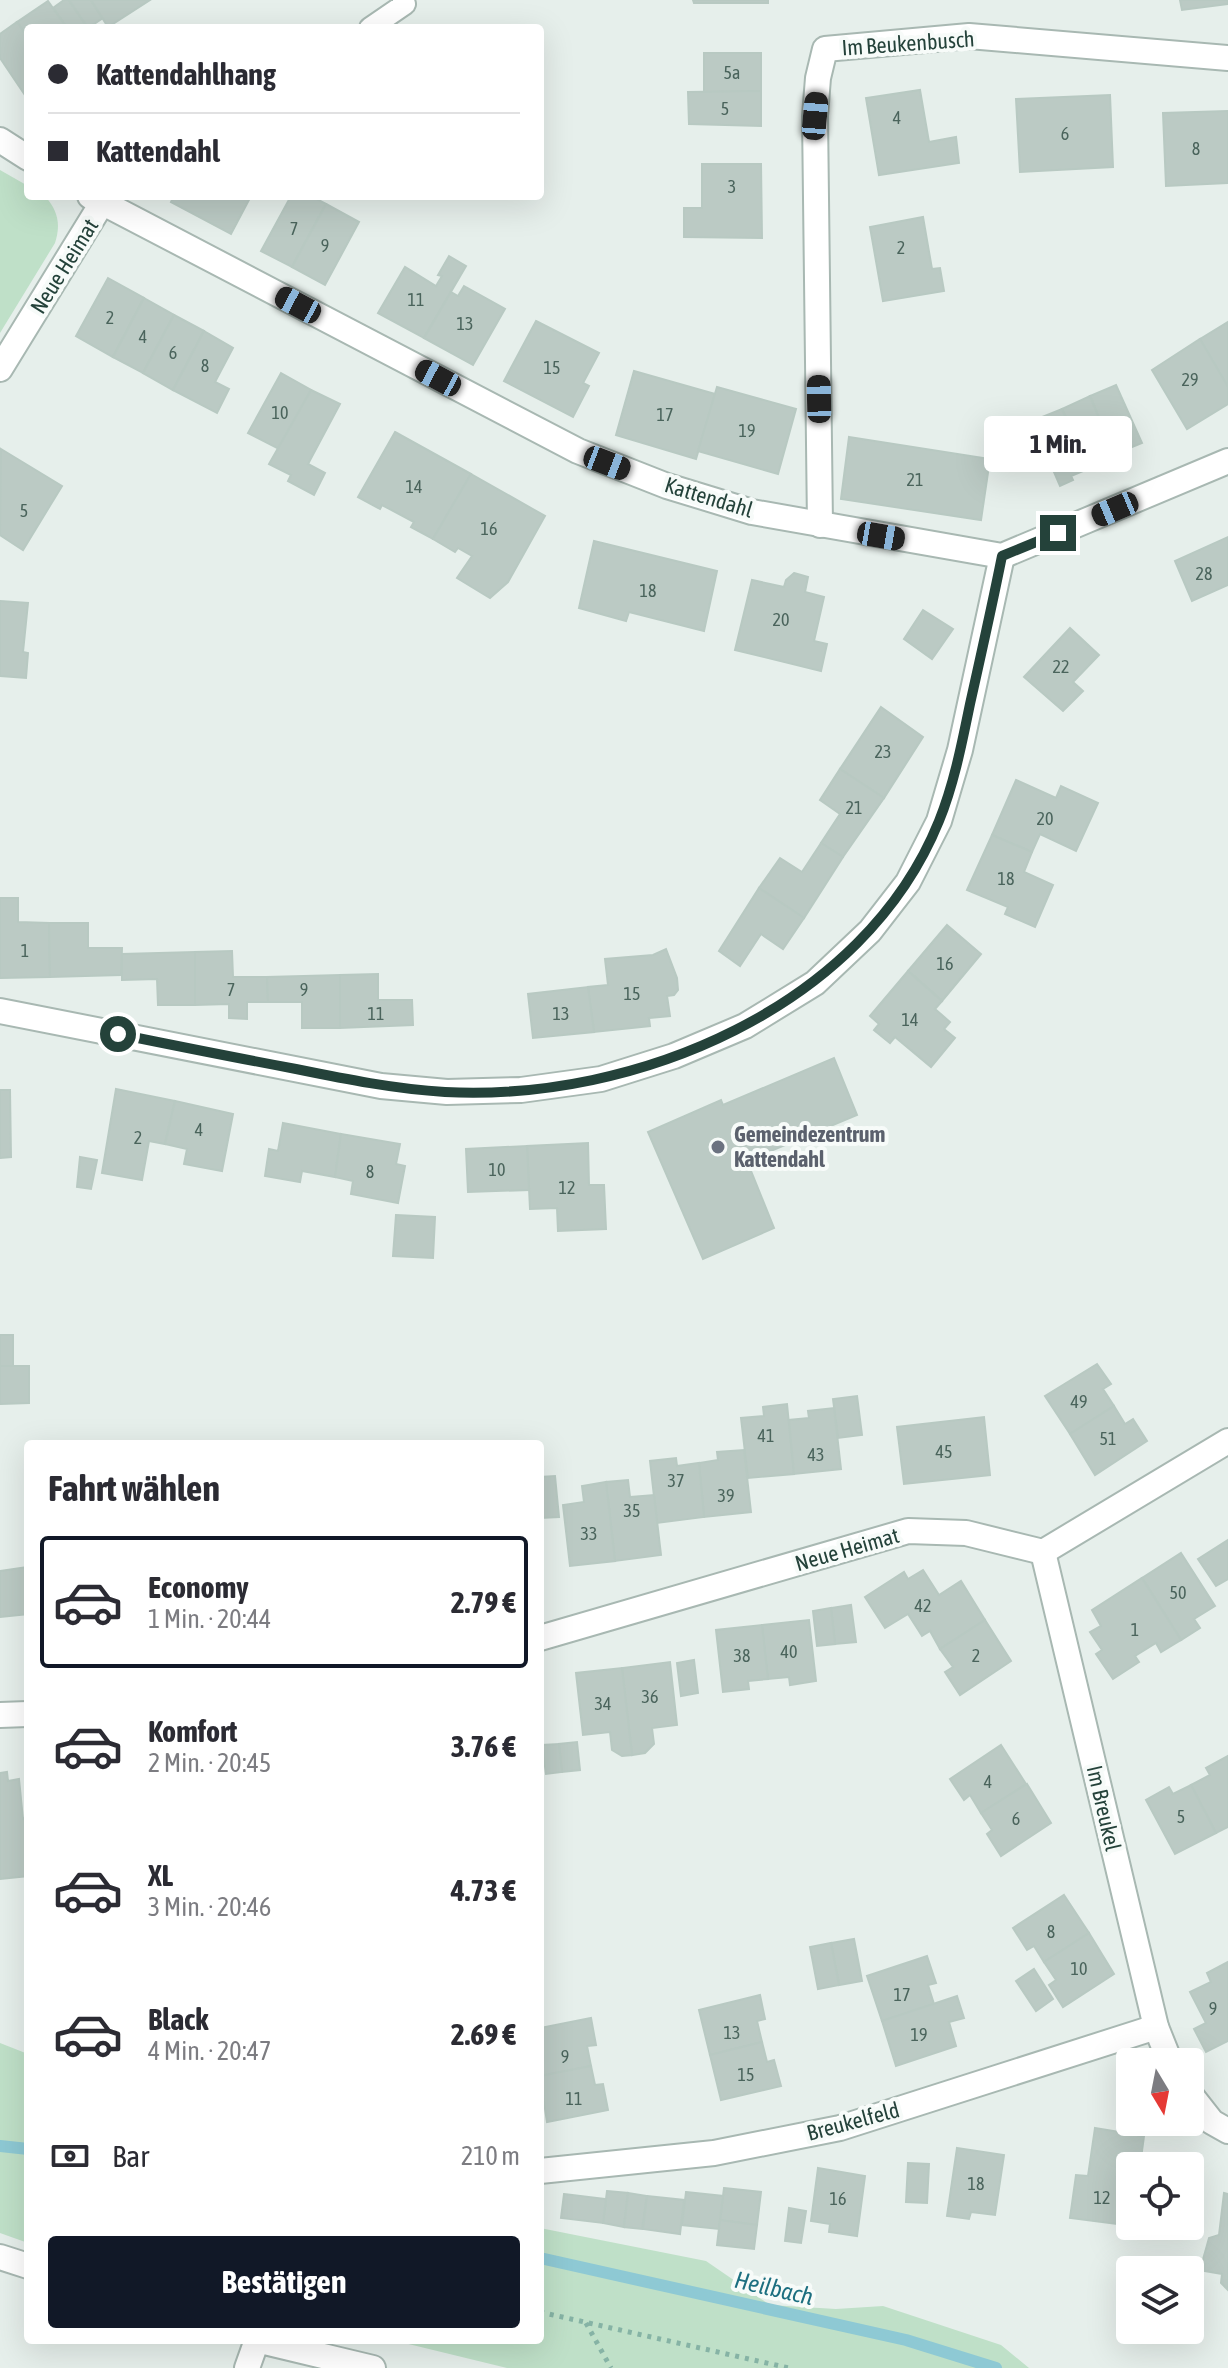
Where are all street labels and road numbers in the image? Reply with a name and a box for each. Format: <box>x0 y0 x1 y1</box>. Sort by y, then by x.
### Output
street label: Im Beukenbusch <box>841 25 975 61</box>
street label: Neue Heimat <box>25 214 103 318</box>
street label: Kattendahl <box>662 471 756 523</box>
street label: Neue Heimat <box>792 1522 902 1576</box>
street label: Im Breukel <box>1082 1763 1126 1853</box>
street label: Breukelfeld <box>804 2096 902 2146</box>

